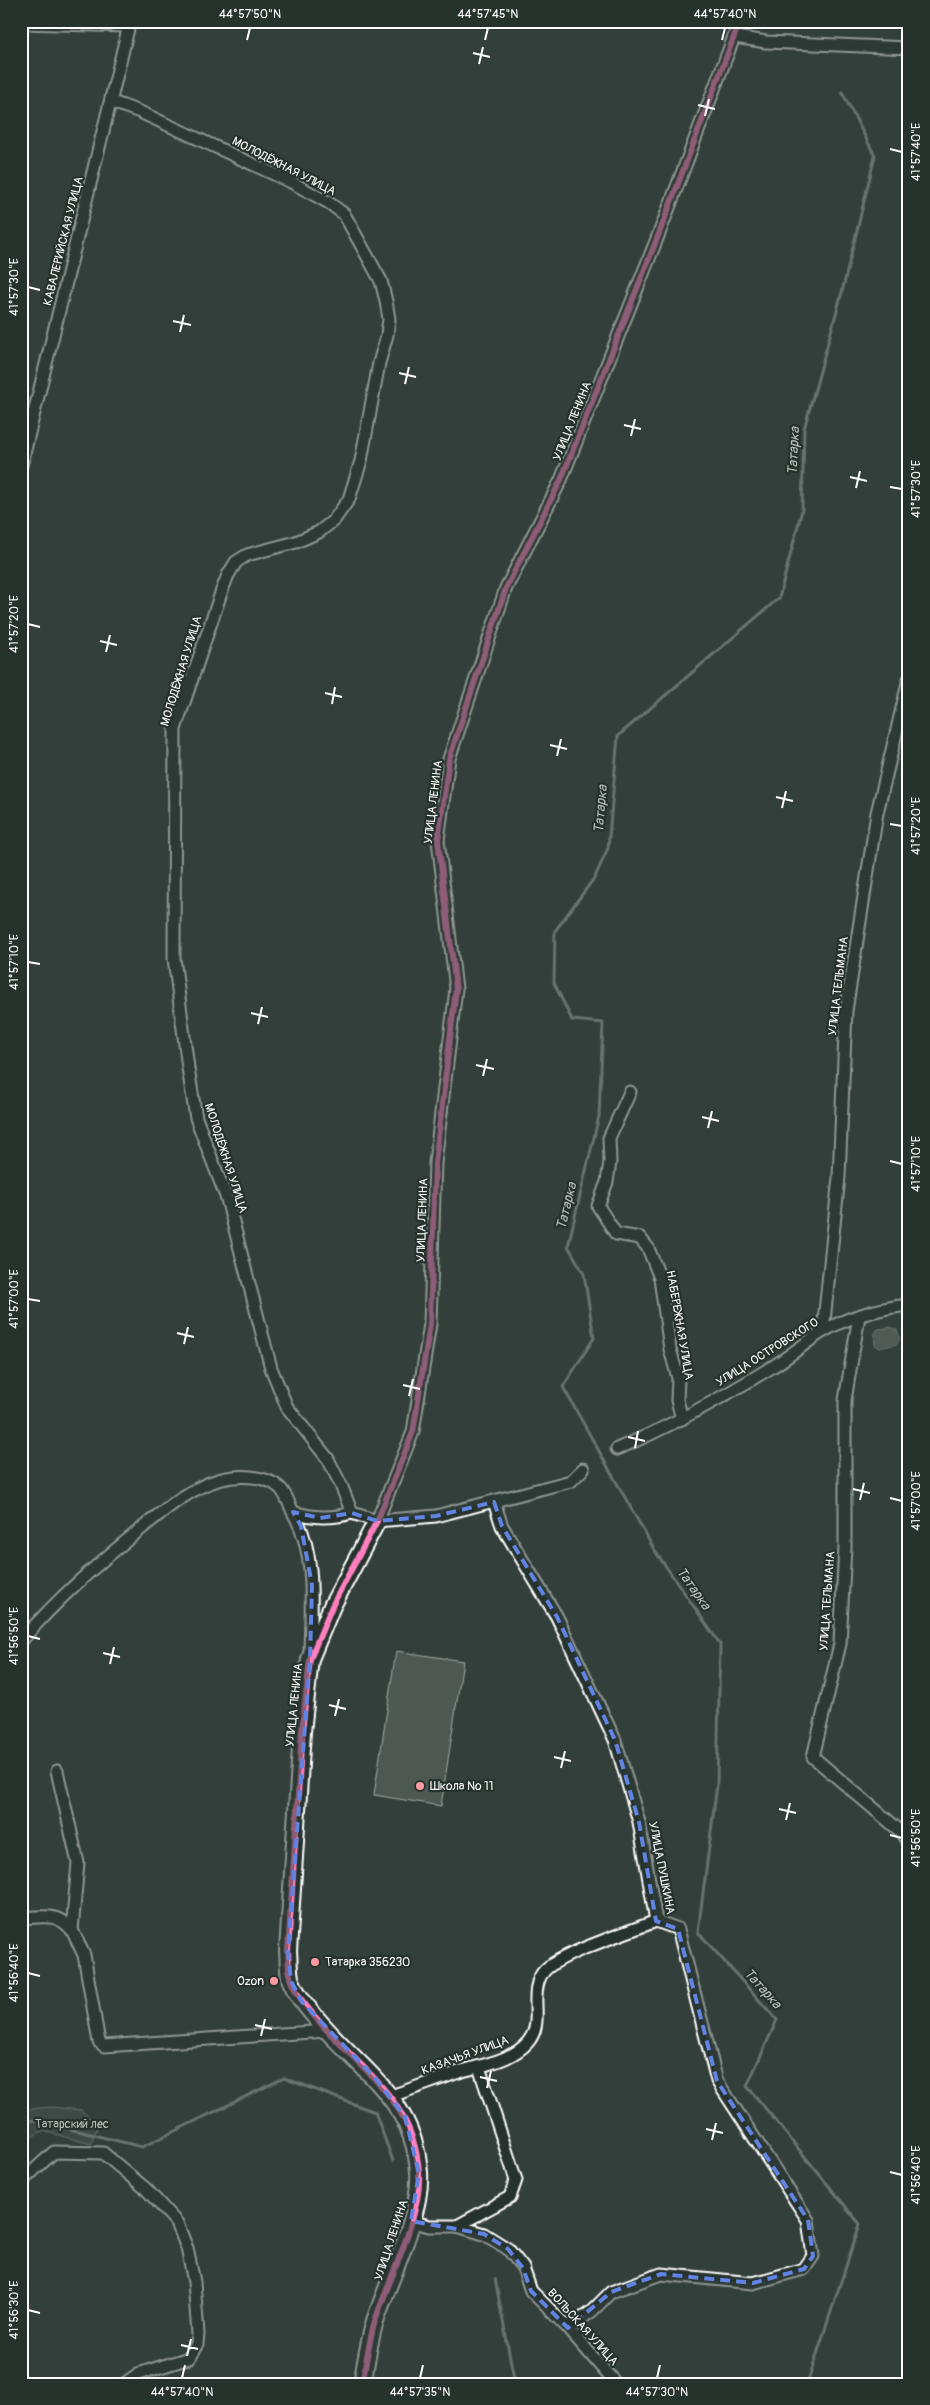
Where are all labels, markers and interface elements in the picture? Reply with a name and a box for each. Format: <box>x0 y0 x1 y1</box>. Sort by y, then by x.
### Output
text: 44°57'50"N <box>219 7 281 22</box>
text: 44°57'45"N <box>458 7 518 22</box>
text: 44°57'40"N <box>694 7 756 22</box>
text: 41°57'40"E <box>909 123 924 181</box>
street label: МОЛОДЁЖНАЯ УЛИЦА <box>229 133 339 199</box>
street label: КАВАЛЕРИЙСКАЯ УЛИЦА <box>40 175 87 307</box>
text: 41°57'30"E <box>7 258 22 316</box>
street label: УЛИЦА ЛЕНИНА <box>550 379 595 463</box>
water label: Татарка <box>784 425 803 476</box>
text: 41°57'30"E <box>909 460 924 518</box>
text: 41°57'20"E <box>7 595 22 653</box>
street label: МОЛОДЁЖНАЯ УЛИЦА <box>157 614 205 728</box>
street label: УЛИЦА ЛЕНИНА <box>421 759 446 845</box>
water label: Татарка <box>590 783 611 834</box>
text: 41°57'20"E <box>909 797 924 855</box>
text: 41°57'10"E <box>7 934 22 990</box>
street label: УЛИЦА ТЕЛЬМАНА <box>825 935 852 1036</box>
street label: МОЛОДЁЖНАЯ УЛИЦА <box>201 1101 251 1215</box>
text: 41°57'10"E <box>909 1136 924 1192</box>
street label: УЛИЦА ЛЕНИНА <box>414 1178 431 1262</box>
water label: Татарка <box>552 1179 581 1232</box>
text: 41°57'00"E <box>7 1269 22 1329</box>
street label: НАБЕРЕЖНАЯ УЛИЦА <box>662 1269 697 1381</box>
street label: УЛИЦА ОСТРОВСКОГО <box>713 1315 822 1390</box>
text: 41°57'00"E <box>909 1471 924 1531</box>
street label: УЛИЦА ТЕЛЬМАНА <box>817 1551 838 1651</box>
water label: Татарка <box>673 1564 715 1614</box>
text: 41°56'50"E <box>7 1607 22 1665</box>
street label: УЛИЦА ЛЕНИНА <box>283 1662 306 1748</box>
place label: Школа № 11 <box>430 1779 494 1794</box>
marker: Школа № 11 <box>414 1780 426 1792</box>
text: 41°56'50"E <box>909 1809 924 1867</box>
street label: УЛИЦА ПУШКИНА <box>645 1820 678 1916</box>
text: 41°56'40"E <box>7 1943 22 2003</box>
place label: Татарка 356230 <box>325 1955 410 1970</box>
marker: Татарка 356230 <box>309 1956 321 1968</box>
water label: Татарка <box>740 1965 786 2013</box>
place label: Ozon <box>237 1974 264 1989</box>
marker: Ozon <box>268 1975 280 1987</box>
street label: КАЗАЧЬЯ УЛИЦА <box>420 2033 511 2078</box>
park label: Татарский лес <box>35 2117 109 2132</box>
text: 41°56'40"E <box>909 2145 924 2205</box>
street label: УЛИЦА ЛЕНИНА <box>371 2198 412 2282</box>
text: 41°56'30"E <box>7 2281 22 2339</box>
street label: ВОЛЬСКАЯ УЛИЦА <box>544 2286 621 2369</box>
text: 44°57'40"N <box>151 2385 213 2400</box>
text: 44°57'35"N <box>390 2385 450 2400</box>
text: 44°57'30"N <box>626 2385 688 2400</box>

